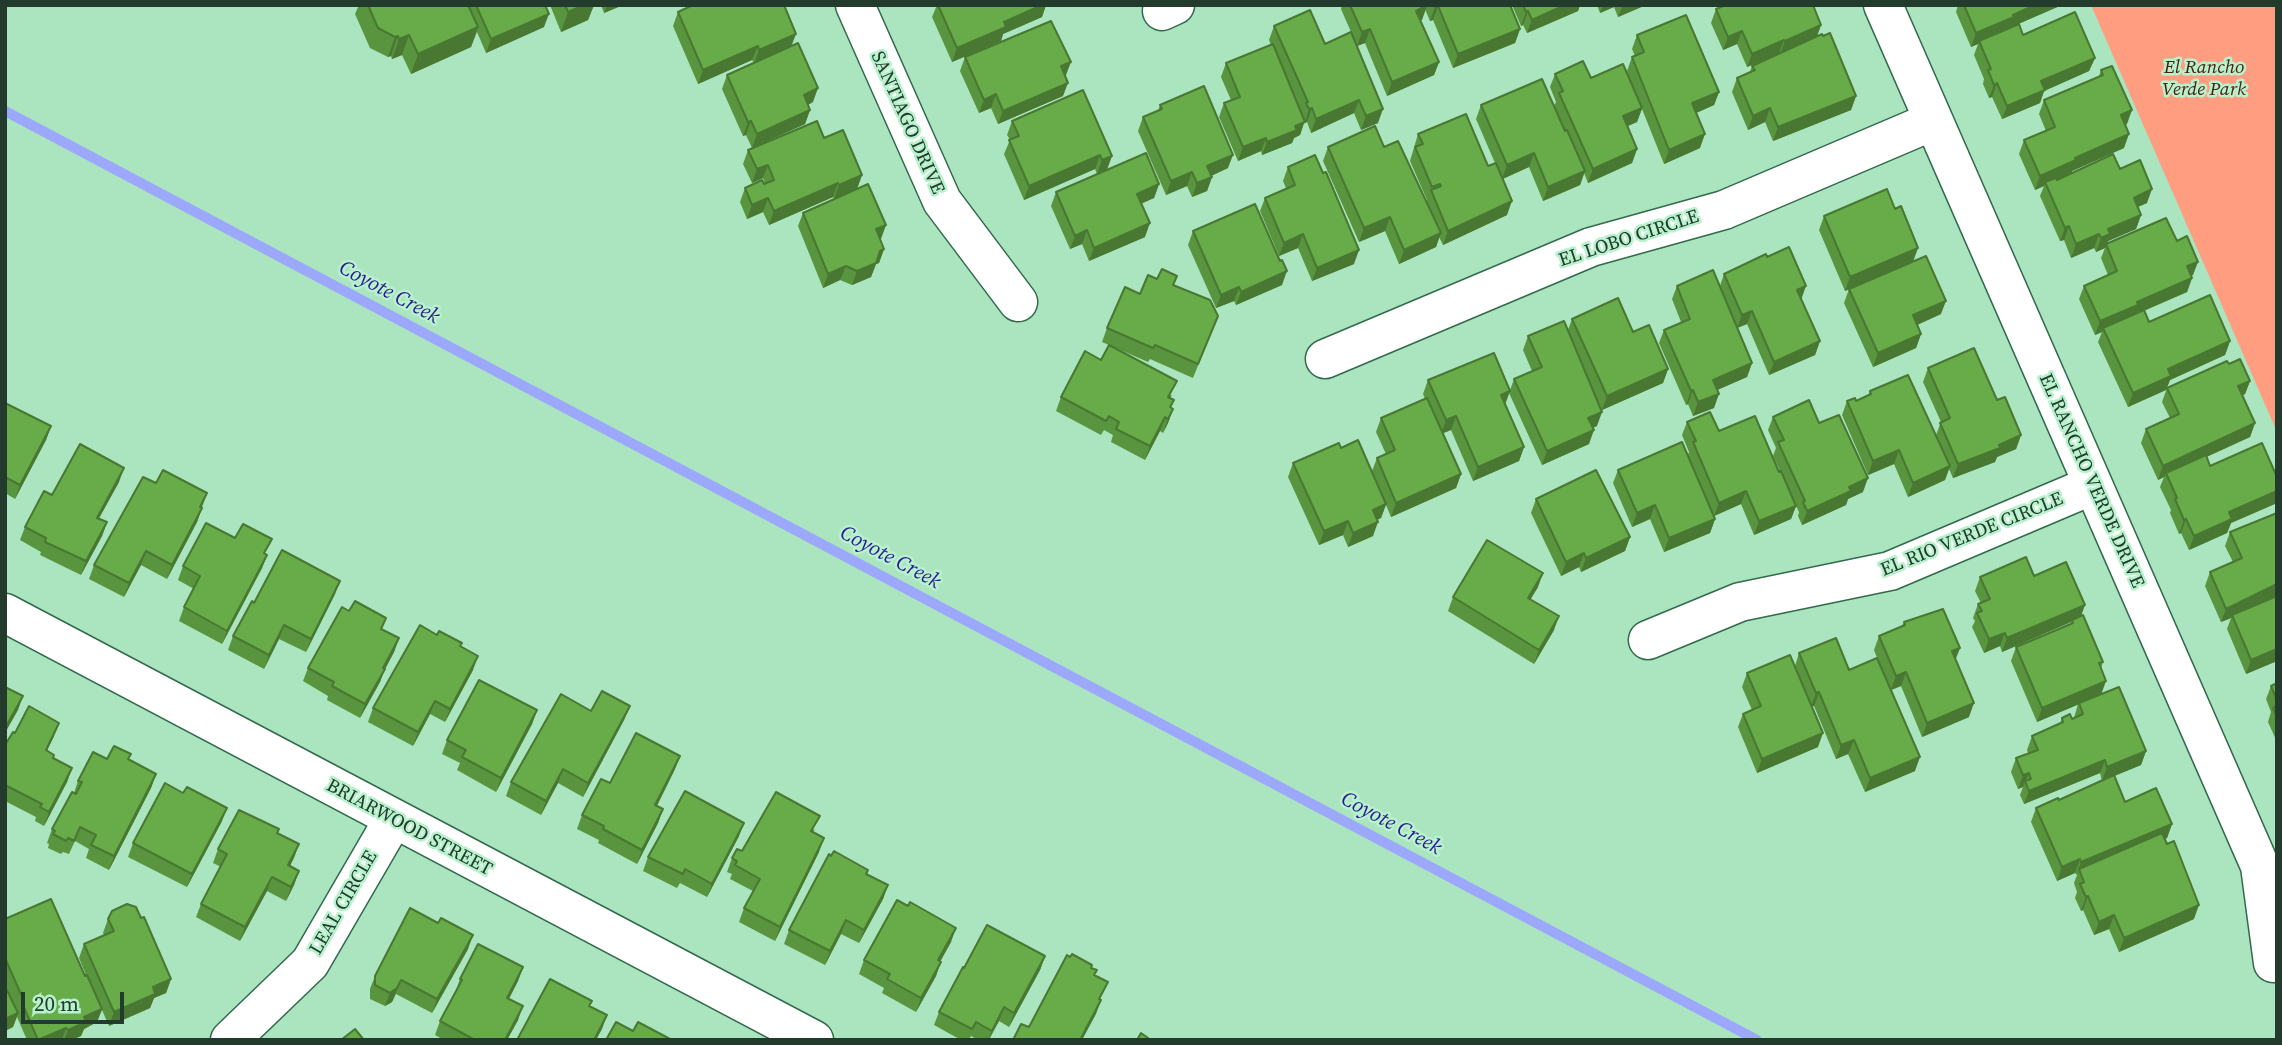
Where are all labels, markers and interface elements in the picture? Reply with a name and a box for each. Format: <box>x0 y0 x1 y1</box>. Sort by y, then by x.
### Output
street label: SANTIAGO DRIVE <box>865 48 949 198</box>
park label: El Rancho Verde Park <box>2162 57 2246 101</box>
street label: EL LOBO CIRCLE <box>1556 206 1702 272</box>
water label: Coyote Creek <box>334 256 444 330</box>
street label: EL RANCHO VERDE DRIVE <box>2033 370 2149 592</box>
street label: EL RIO VERDE CIRCLE <box>1877 488 2067 582</box>
water label: Coyote Creek <box>835 521 945 595</box>
street label: BRIARWOOD STREET <box>322 775 496 881</box>
water label: Coyote Creek <box>1336 787 1446 861</box>
street label: LEAL CIRCLE <box>305 847 383 959</box>
scale bar <box>24 978 128 1022</box>
text: 20 m <box>34 989 79 1018</box>

